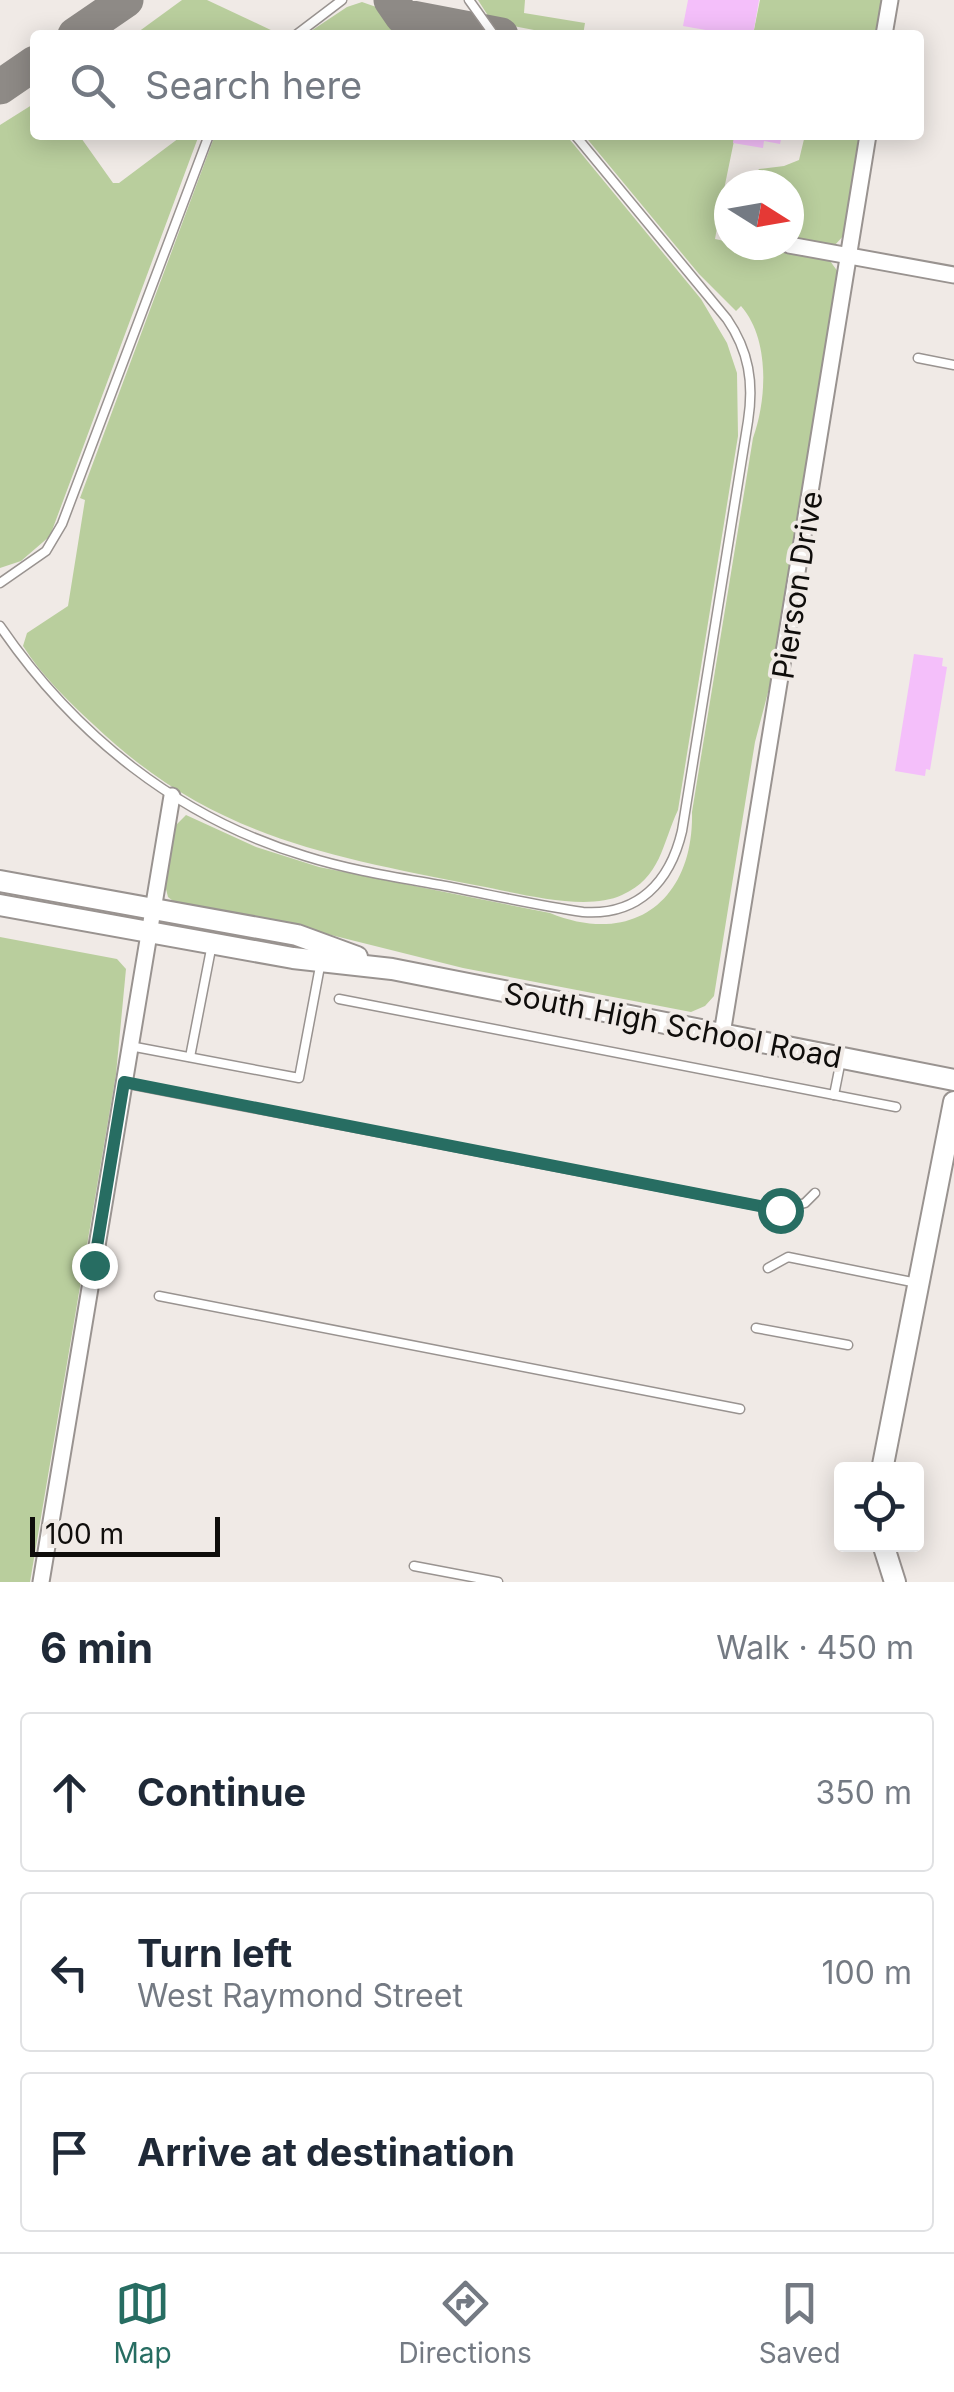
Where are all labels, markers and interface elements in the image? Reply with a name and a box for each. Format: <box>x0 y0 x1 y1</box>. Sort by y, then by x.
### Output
search box <box>30 30 924 140</box>
icon: search <box>65 58 120 113</box>
text: Search here <box>145 62 362 108</box>
north arrow <box>714 170 804 260</box>
street label: Pierson Drive <box>764 489 830 681</box>
street label: South High School Road <box>501 975 845 1075</box>
route start <box>758 1188 804 1234</box>
route end <box>72 1243 118 1289</box>
map controls <box>834 1462 924 1552</box>
button: locate <box>834 1462 924 1552</box>
scale bar <box>30 1512 220 1556</box>
text: 100 m <box>45 1517 124 1551</box>
text: 6 min <box>40 1622 153 1673</box>
text: Walk · 450 m <box>716 1628 914 1667</box>
icon: ahead <box>42 1765 97 1820</box>
text: Continue <box>137 1769 306 1815</box>
text: 350 m <box>816 1773 912 1812</box>
text: Turn left <box>137 1930 292 1976</box>
icon: left <box>42 1945 97 2000</box>
text: 100 m <box>822 1953 912 1992</box>
text: West Raymond Street <box>137 1976 463 2015</box>
icon: arrive <box>42 2125 97 2180</box>
text: Arrive at destination <box>137 2129 515 2175</box>
tab: Map <box>113 2276 172 2370</box>
tab: Directions <box>398 2276 532 2370</box>
tab: Saved <box>759 2276 841 2370</box>

